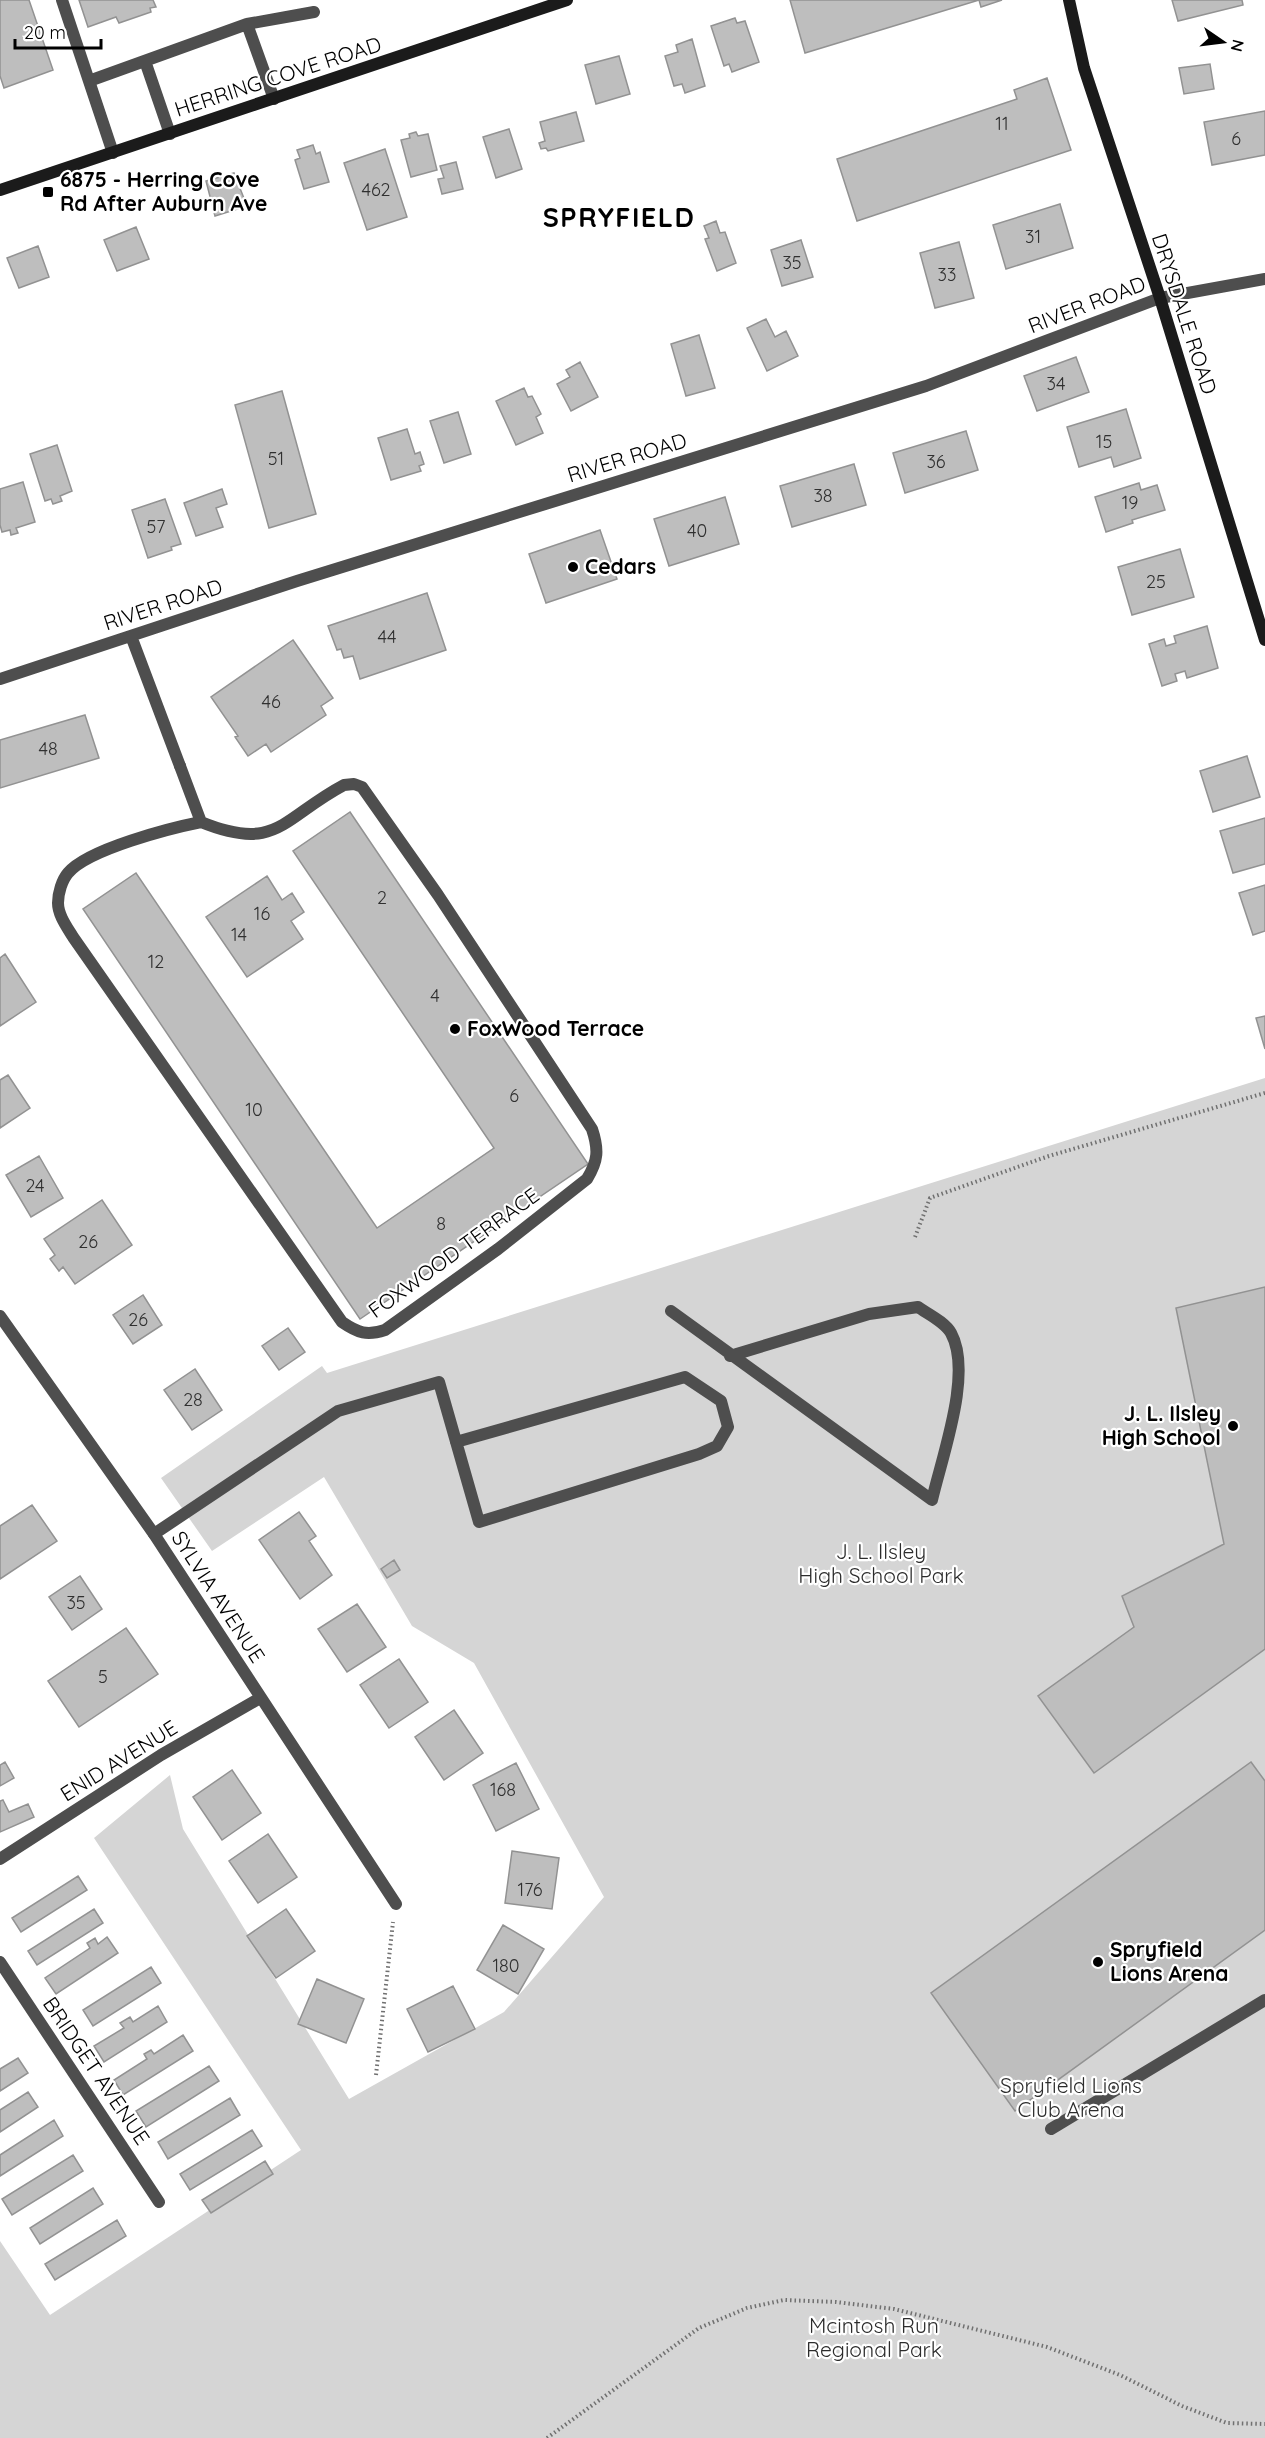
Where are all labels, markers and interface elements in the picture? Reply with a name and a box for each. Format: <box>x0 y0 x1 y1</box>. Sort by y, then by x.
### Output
scale bar <box>15 12 100 50</box>
north arrow <box>1193 12 1253 72</box>
text: 20 m <box>24 21 66 44</box>
street label: HERRING COVE ROAD <box>171 30 384 122</box>
text: N <box>1226 38 1249 54</box>
house number: 11 <box>995 112 1009 135</box>
house number: 6 <box>1231 127 1241 150</box>
place label: 6875 - Herring Cove Rd After Auburn Ave <box>60 166 267 216</box>
house number: 462 <box>361 178 391 201</box>
marker: 6875 - Herring Cove Rd After Auburn Ave <box>41 185 55 199</box>
district label: SPRYFIELD <box>543 200 695 234</box>
house number: 31 <box>1025 225 1041 248</box>
street label: DRYSDALE ROAD <box>1147 230 1223 397</box>
house number: 35 <box>782 251 802 274</box>
house number: 33 <box>938 263 956 286</box>
street label: RIVER ROAD <box>1024 270 1149 338</box>
house number: 34 <box>1047 372 1065 395</box>
street label: RIVER ROAD <box>564 427 690 488</box>
house number: 15 <box>1096 430 1112 453</box>
house number: 51 <box>268 447 284 470</box>
house number: 36 <box>926 450 946 473</box>
house number: 38 <box>813 484 833 507</box>
house number: 19 <box>1122 491 1138 514</box>
house number: 57 <box>146 515 166 538</box>
house number: 40 <box>687 519 707 542</box>
place label: Cedars <box>585 553 656 579</box>
marker: Cedars <box>566 560 580 574</box>
house number: 25 <box>1146 570 1166 593</box>
street label: RIVER ROAD <box>100 573 225 636</box>
house number: 44 <box>378 625 396 648</box>
house number: 46 <box>261 690 281 713</box>
house number: 48 <box>38 737 58 760</box>
house number: 2 <box>377 886 387 909</box>
house number: 16 <box>254 902 270 925</box>
house number: 14 <box>231 923 247 946</box>
house number: 12 <box>148 950 164 973</box>
house number: 4 <box>430 984 440 1007</box>
place label: FoxWood Terrace <box>467 1015 644 1041</box>
marker: FoxWood Terrace <box>448 1022 462 1036</box>
house number: 6 <box>509 1084 519 1107</box>
house number: 10 <box>245 1098 263 1121</box>
house number: 24 <box>25 1174 45 1197</box>
street label: FOXWOOD TERRACE <box>363 1181 544 1323</box>
house number: 8 <box>436 1212 446 1235</box>
house number: 26 <box>78 1230 98 1253</box>
house number: 26 <box>128 1308 148 1331</box>
house number: 28 <box>183 1388 203 1411</box>
place label: J. L. Ilsley High School <box>1102 1400 1221 1450</box>
marker: J. L. Ilsley High School <box>1226 1419 1240 1433</box>
street label: SYLVIA AVENUE <box>167 1526 271 1667</box>
park label: J. L. Ilsley High School Park <box>798 1538 964 1588</box>
house number: 35 <box>66 1591 86 1614</box>
house number: 5 <box>98 1665 108 1688</box>
street label: ENID AVENUE <box>55 1714 182 1806</box>
house number: 168 <box>490 1778 516 1801</box>
house number: 176 <box>517 1878 543 1901</box>
place label: Spryfield Lions Arena <box>1110 1936 1229 1986</box>
house number: 180 <box>492 1954 520 1977</box>
marker: Spryfield Lions Arena <box>1091 1955 1105 1969</box>
street label: BRIDGET AVENUE <box>38 1992 156 2149</box>
park label: Spryfield Lions Club Arena <box>1000 2072 1142 2122</box>
park label: Mcintosh Run Regional Park <box>806 2312 942 2362</box>

